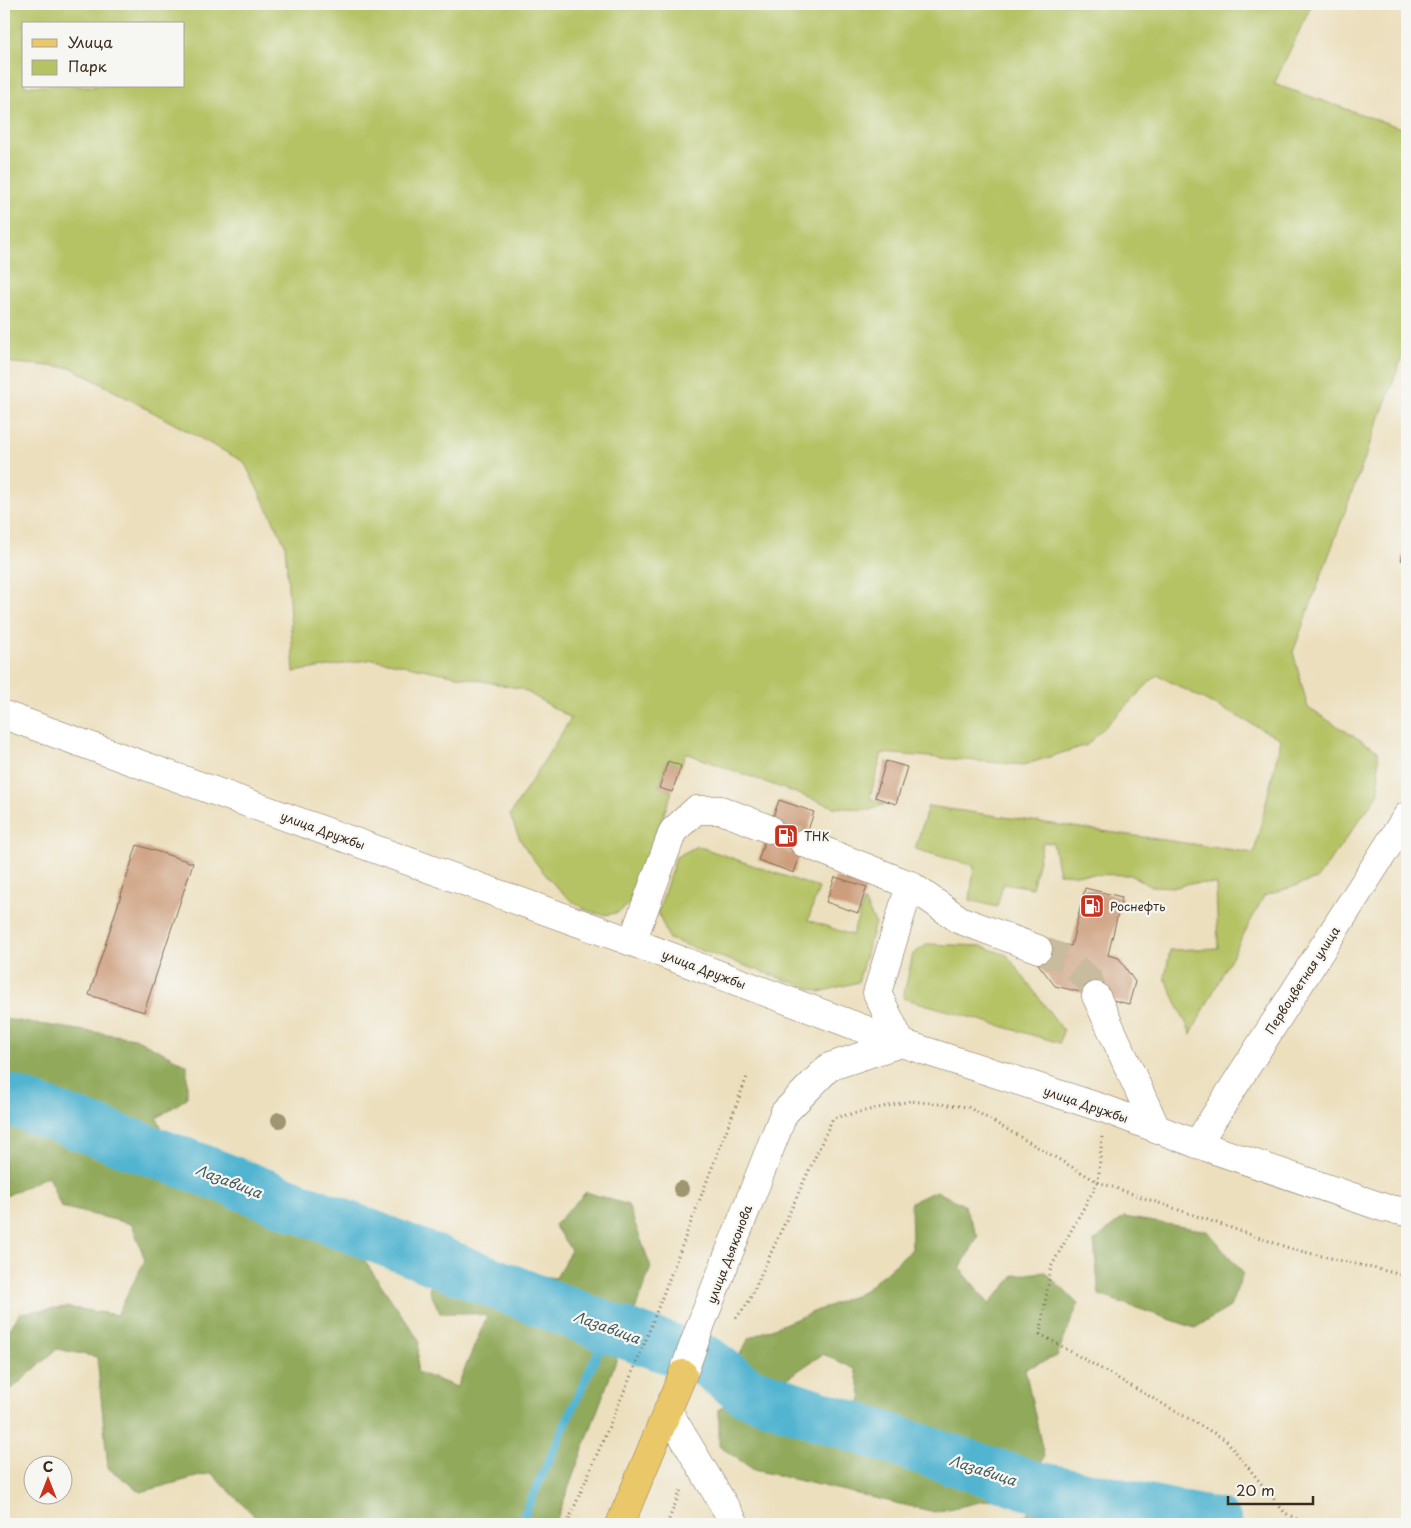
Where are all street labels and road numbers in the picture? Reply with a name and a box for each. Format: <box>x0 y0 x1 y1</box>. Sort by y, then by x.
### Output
street label: улица Дружбы <box>278 806 368 854</box>
street label: Первоцветная улица <box>1260 922 1344 1037</box>
street label: улица Дружбы <box>660 945 749 993</box>
street label: улица Дружбы <box>1041 1081 1131 1127</box>
street label: улица Дьяконова <box>702 1202 756 1306</box>

